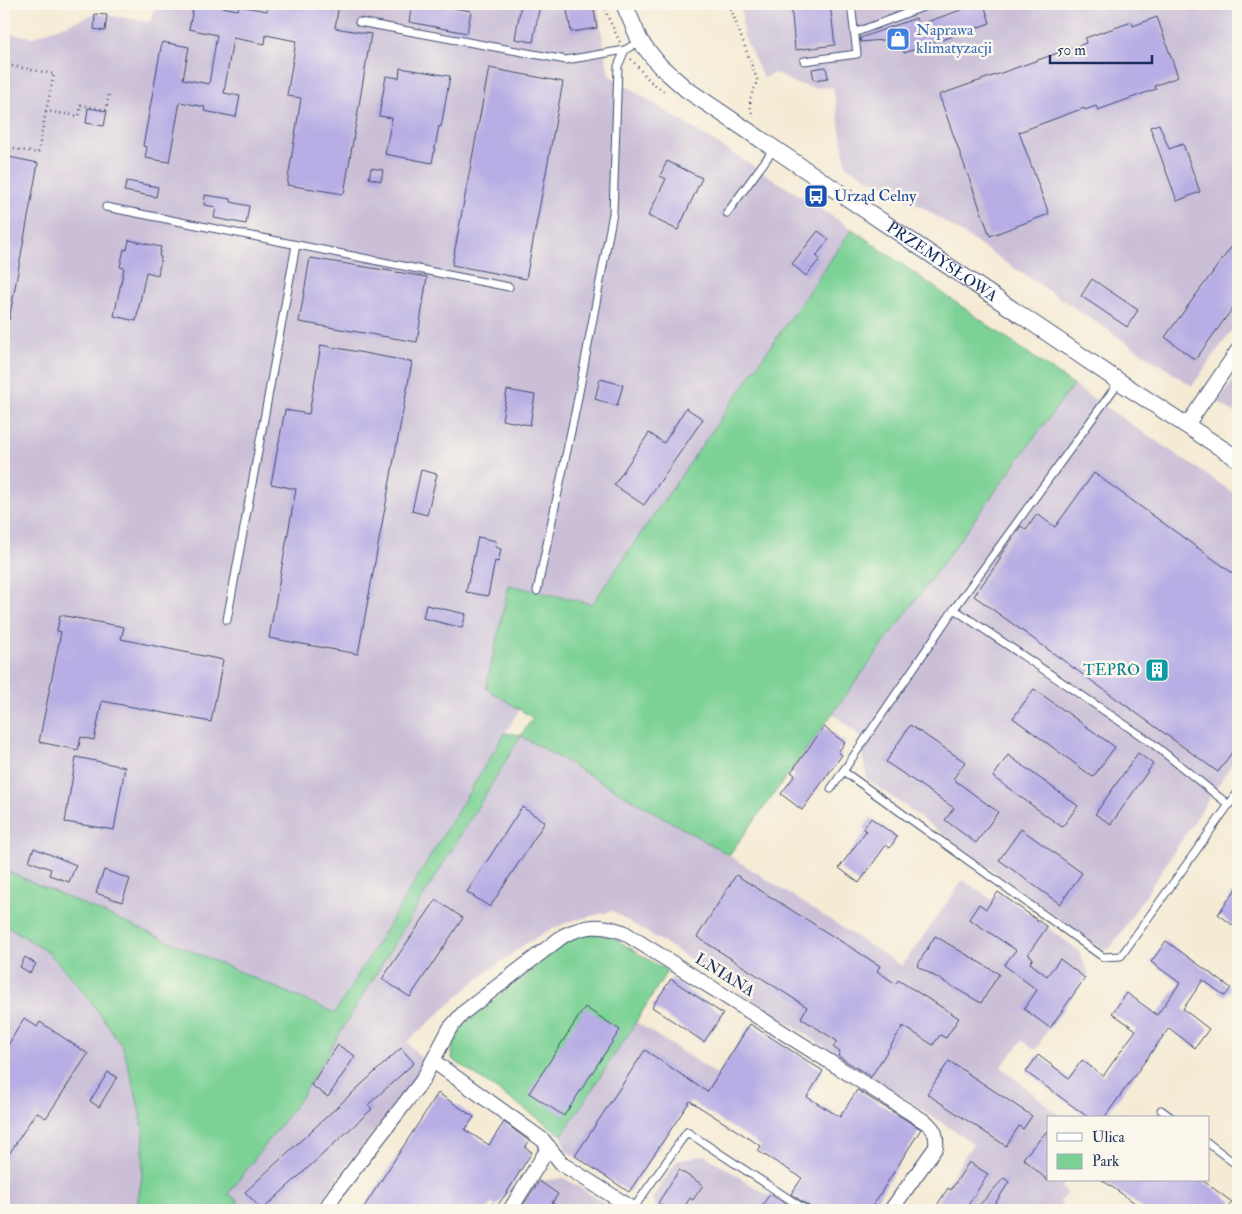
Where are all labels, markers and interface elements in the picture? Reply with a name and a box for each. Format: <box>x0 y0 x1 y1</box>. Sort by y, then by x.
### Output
place label: Naprawa klimatyzacji <box>916 20 992 58</box>
shop icon: Naprawa klimatyzacji <box>885 26 911 52</box>
scale bar <box>1050 32 1152 64</box>
text: 50 m <box>1057 41 1086 60</box>
bus stop icon: Urząd Celny <box>803 183 829 209</box>
place label: Urząd Celny <box>834 186 917 206</box>
street label: PRZEMYSŁOWA <box>883 217 1001 306</box>
building icon: TEPRO <box>1144 657 1170 683</box>
place label: TEPRO <box>1083 660 1140 680</box>
street label: LNIANA <box>691 949 759 1001</box>
legend <box>1047 1116 1210 1182</box>
text: Ulica <box>1092 1128 1125 1147</box>
text: Park <box>1092 1152 1119 1171</box>

